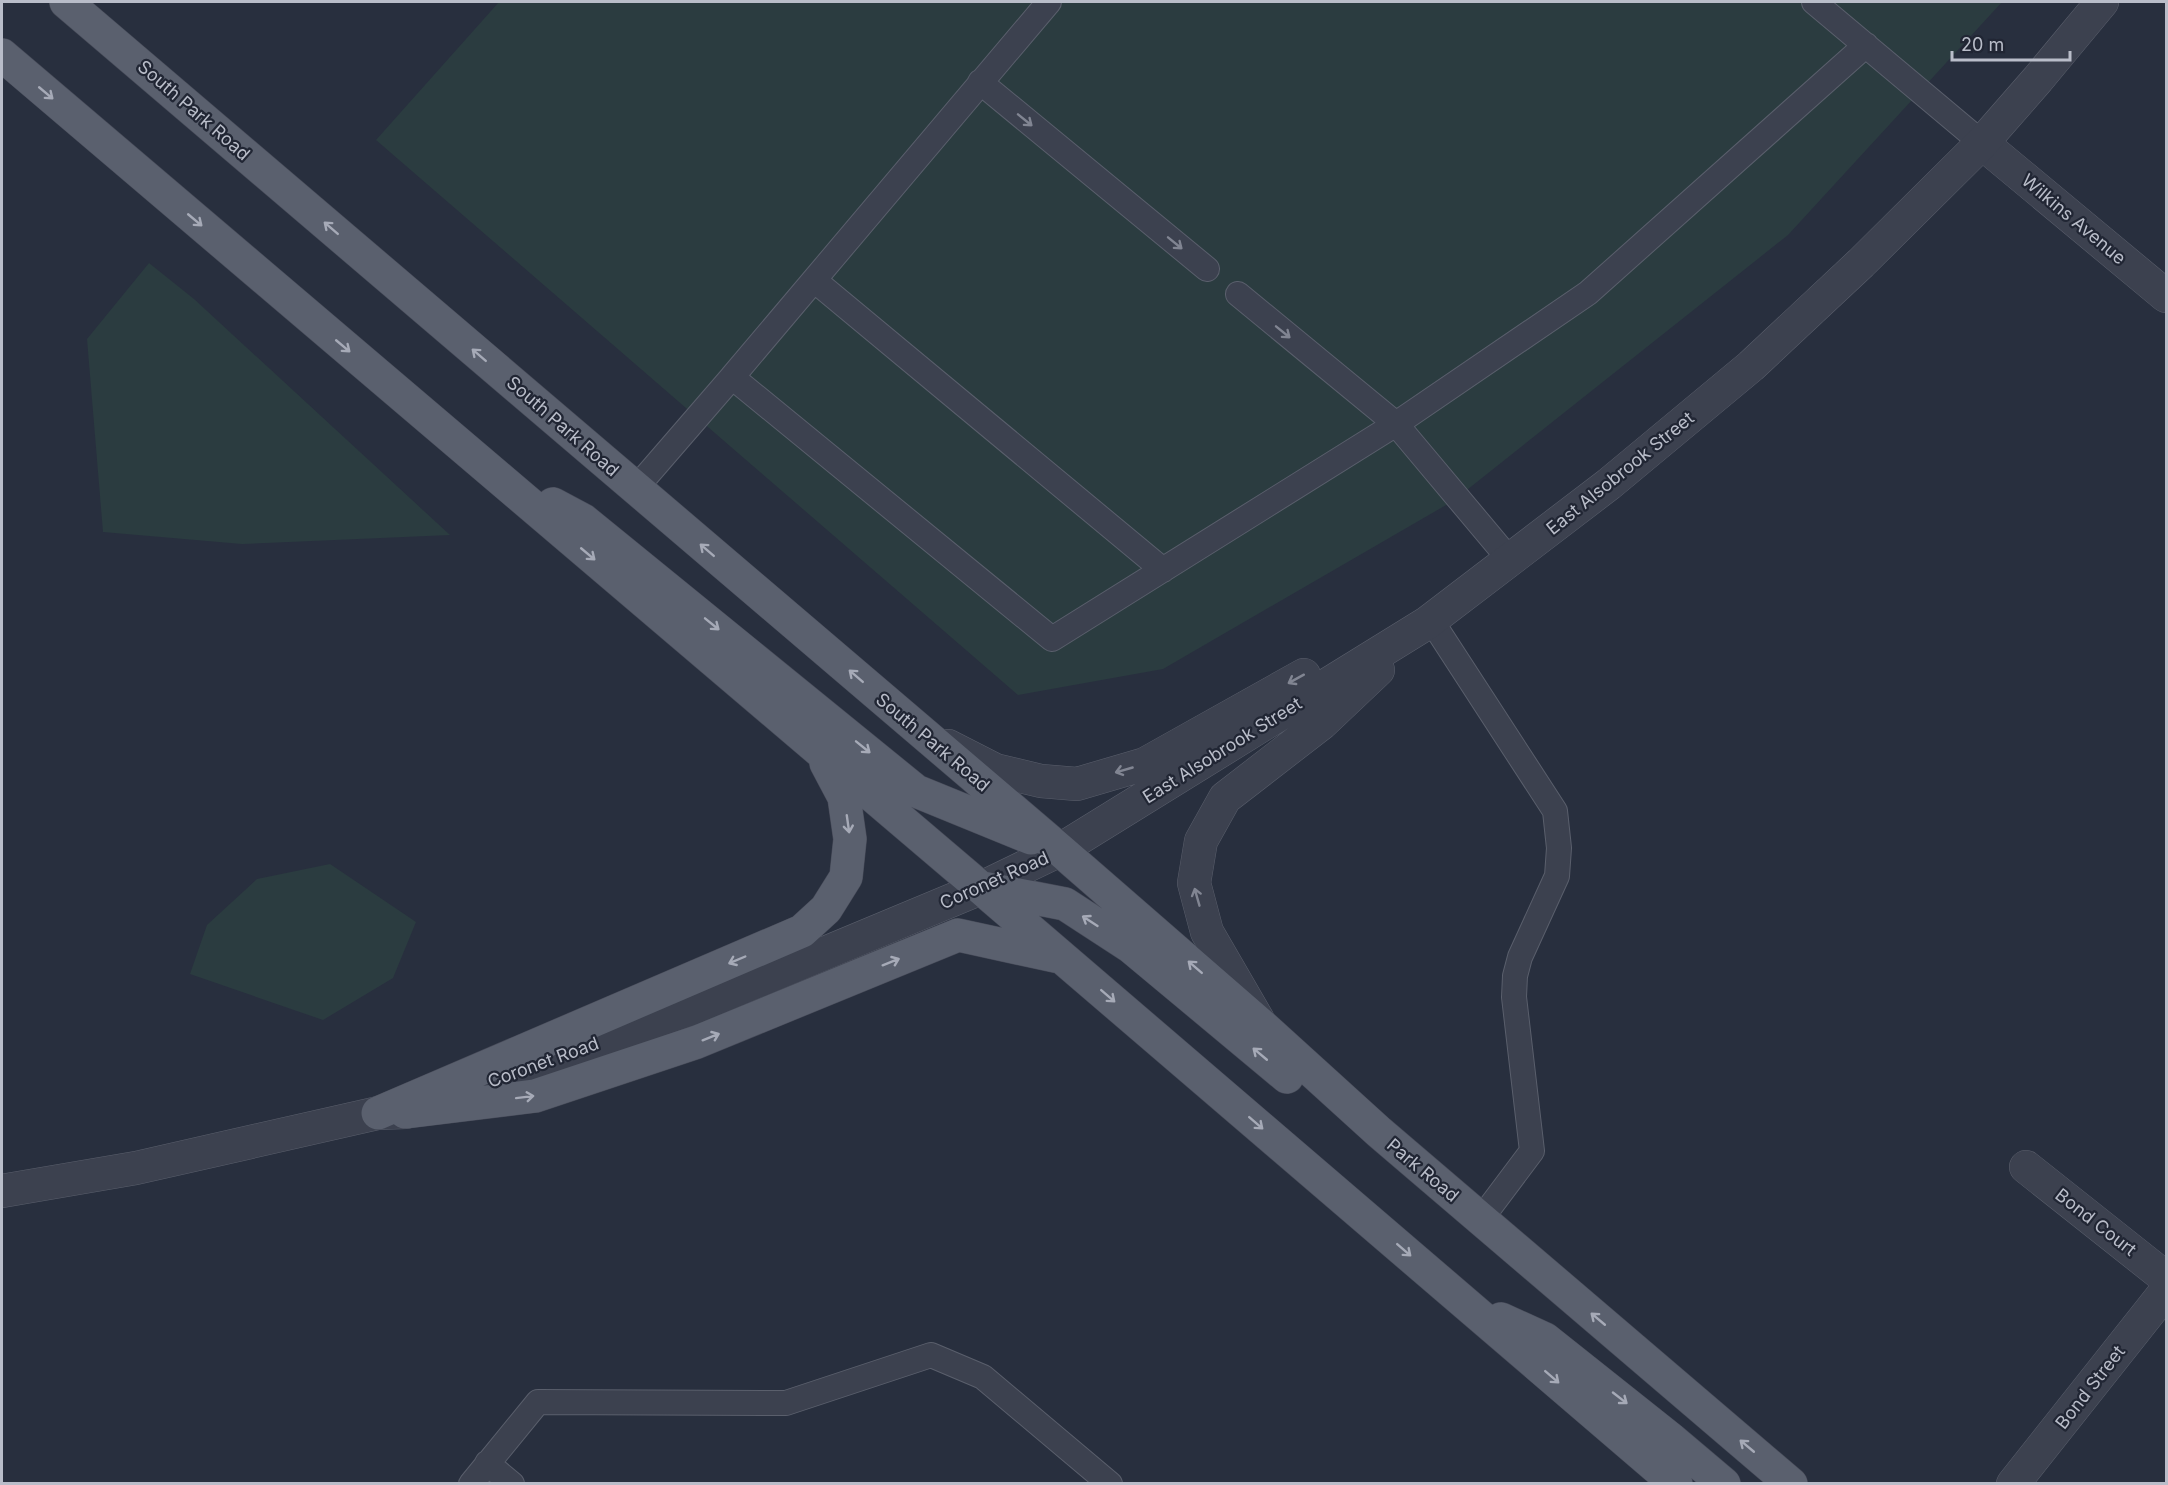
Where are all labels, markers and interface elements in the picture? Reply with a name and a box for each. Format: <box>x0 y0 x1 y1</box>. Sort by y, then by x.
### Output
scale bar <box>1952 24 2070 62</box>
text: 20 m <box>1961 34 2004 55</box>
street label: South Park Road <box>134 56 254 164</box>
one-way arrow <box>38 87 54 100</box>
one-way arrow <box>1017 113 1033 126</box>
street label: Wilkins Avenue <box>2018 169 2130 269</box>
one-way arrow <box>187 213 203 226</box>
one-way arrow <box>324 221 339 235</box>
one-way arrow <box>1167 237 1183 250</box>
one-way arrow <box>1275 325 1291 338</box>
one-way arrow <box>335 339 350 353</box>
one-way arrow <box>471 348 487 361</box>
street label: South Park Road <box>503 372 623 480</box>
street label: East Alsobrook Street <box>1542 407 1698 539</box>
one-way arrow <box>700 543 716 557</box>
one-way arrow <box>580 547 595 561</box>
one-way arrow <box>703 618 719 631</box>
one-way arrow <box>848 670 864 683</box>
one-way arrow <box>1288 673 1305 685</box>
street label: South Park Road <box>872 688 994 796</box>
street label: East Alsobrook Street <box>1139 692 1305 807</box>
one-way arrow <box>855 741 871 754</box>
one-way arrow <box>1115 765 1134 776</box>
one-way arrow <box>843 814 854 833</box>
street label: Coronet Road <box>936 847 1052 913</box>
one-way arrow <box>1191 888 1203 907</box>
one-way arrow <box>1083 915 1099 927</box>
one-way arrow <box>728 954 746 966</box>
one-way arrow <box>881 956 900 967</box>
one-way arrow <box>1188 960 1203 974</box>
one-way arrow <box>1100 990 1116 1003</box>
one-way arrow <box>701 1031 719 1042</box>
street label: Coronet Road <box>485 1032 601 1092</box>
one-way arrow <box>1252 1048 1268 1061</box>
one-way arrow <box>515 1091 535 1102</box>
one-way arrow <box>1248 1116 1263 1130</box>
street label: Park Road <box>1383 1134 1463 1206</box>
street label: Bond Court <box>2051 1184 2141 1260</box>
one-way arrow <box>1396 1243 1411 1257</box>
one-way arrow <box>1591 1312 1606 1326</box>
street label: Bond Street <box>2051 1341 2129 1433</box>
one-way arrow <box>1544 1370 1559 1384</box>
one-way arrow <box>1611 1392 1627 1405</box>
one-way arrow <box>1739 1439 1755 1452</box>

